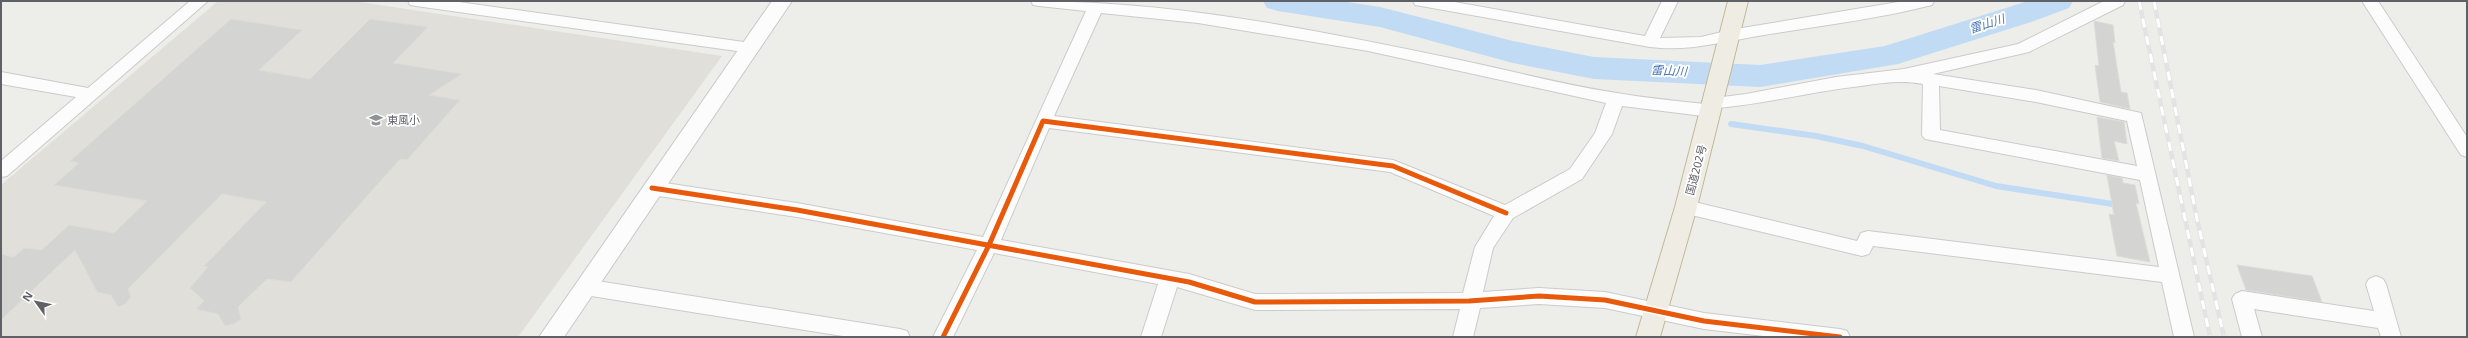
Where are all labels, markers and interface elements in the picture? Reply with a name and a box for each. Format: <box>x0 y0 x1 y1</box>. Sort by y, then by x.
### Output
water label: 雷山川 <box>1967 9 2008 37</box>
water label: 雷山川 <box>1651 61 1689 80</box>
school or university icon: 東風小 <box>368 112 384 128</box>
place label: 東風小 <box>387 112 420 127</box>
street label: 国道202号 <box>1682 143 1709 197</box>
north arrow <box>16 282 56 322</box>
text: N <box>18 288 36 304</box>

